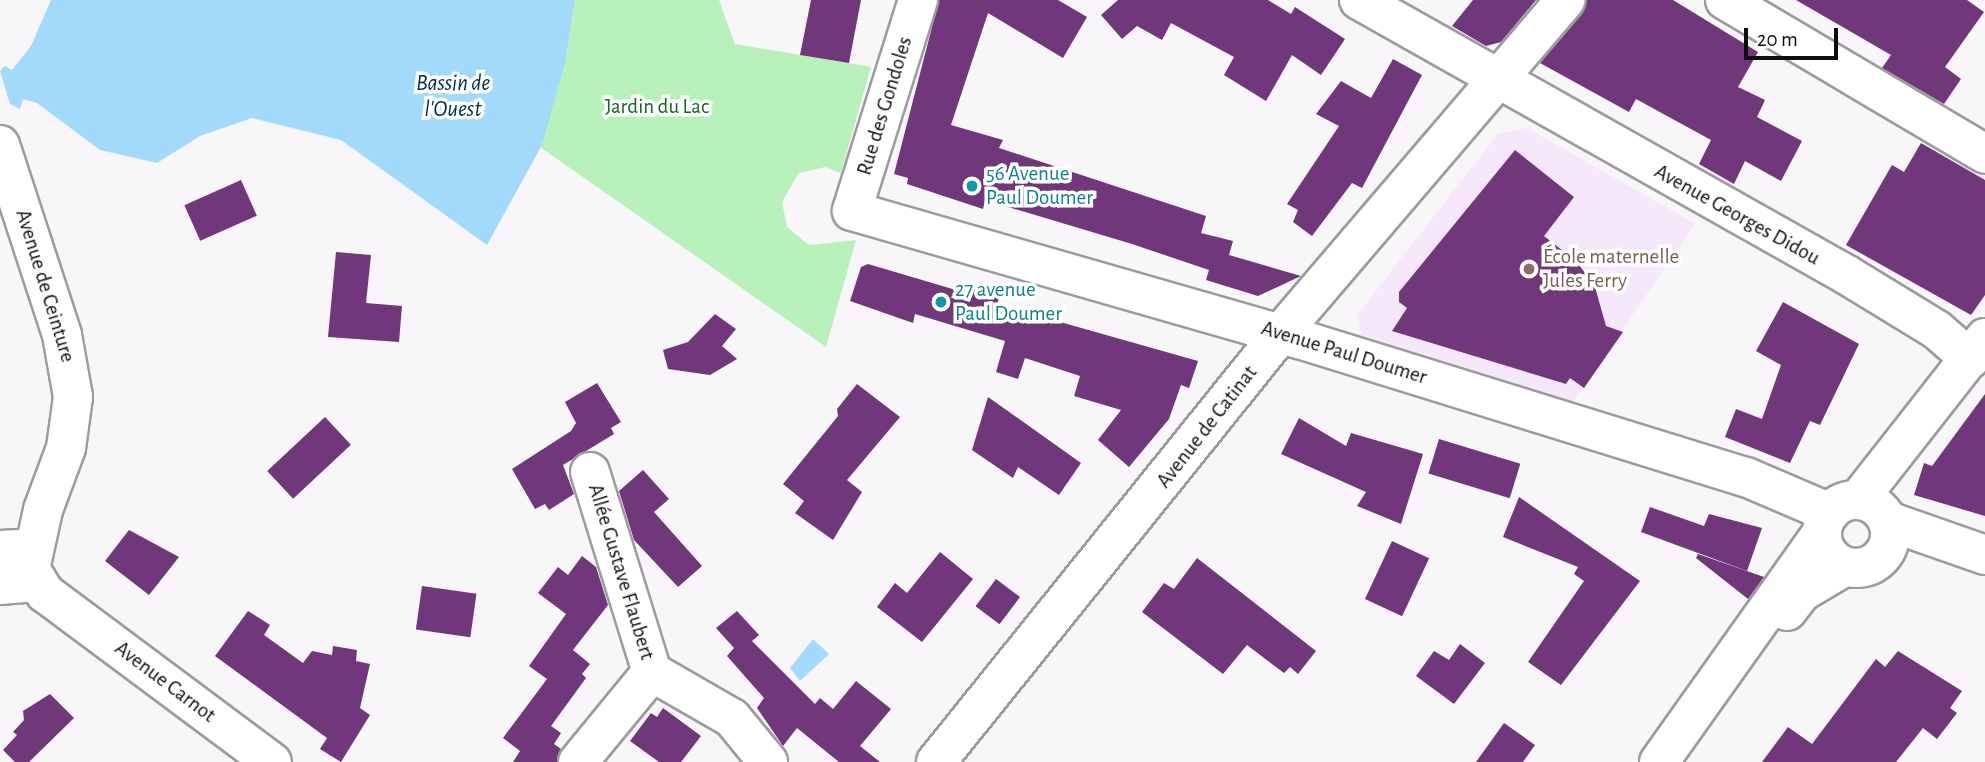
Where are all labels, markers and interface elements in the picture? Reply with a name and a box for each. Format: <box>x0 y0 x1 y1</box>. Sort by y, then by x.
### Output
scale bar <box>1747 14 1842 58</box>
text: 20 m <box>1757 29 1798 50</box>
street label: Rue des Gondoles <box>852 34 918 178</box>
water label: Bassin de l'Ouest <box>416 70 490 124</box>
park label: Jardin du Lac <box>605 94 709 120</box>
street label: Avenue Georges Didou <box>1650 159 1824 271</box>
place label: 56 Avenue Paul Doumer <box>986 161 1093 211</box>
marker: 56 Avenue Paul Doumer <box>964 178 980 194</box>
street label: Avenue de Ceinture <box>10 207 80 365</box>
place label: École maternelle Jules Ferry <box>1543 244 1679 294</box>
marker: École maternelle Jules Ferry <box>1521 261 1537 277</box>
place label: 27 avenue Paul Doumer <box>955 277 1062 327</box>
marker: 27 avenue Paul Doumer <box>933 294 949 310</box>
street label: Avenue Paul Doumer <box>1258 316 1430 390</box>
street label: Avenue de Catinat <box>1151 361 1263 493</box>
street label: Allée Gustave Flaubert <box>582 481 660 663</box>
street label: Avenue Carnot <box>110 636 220 728</box>

